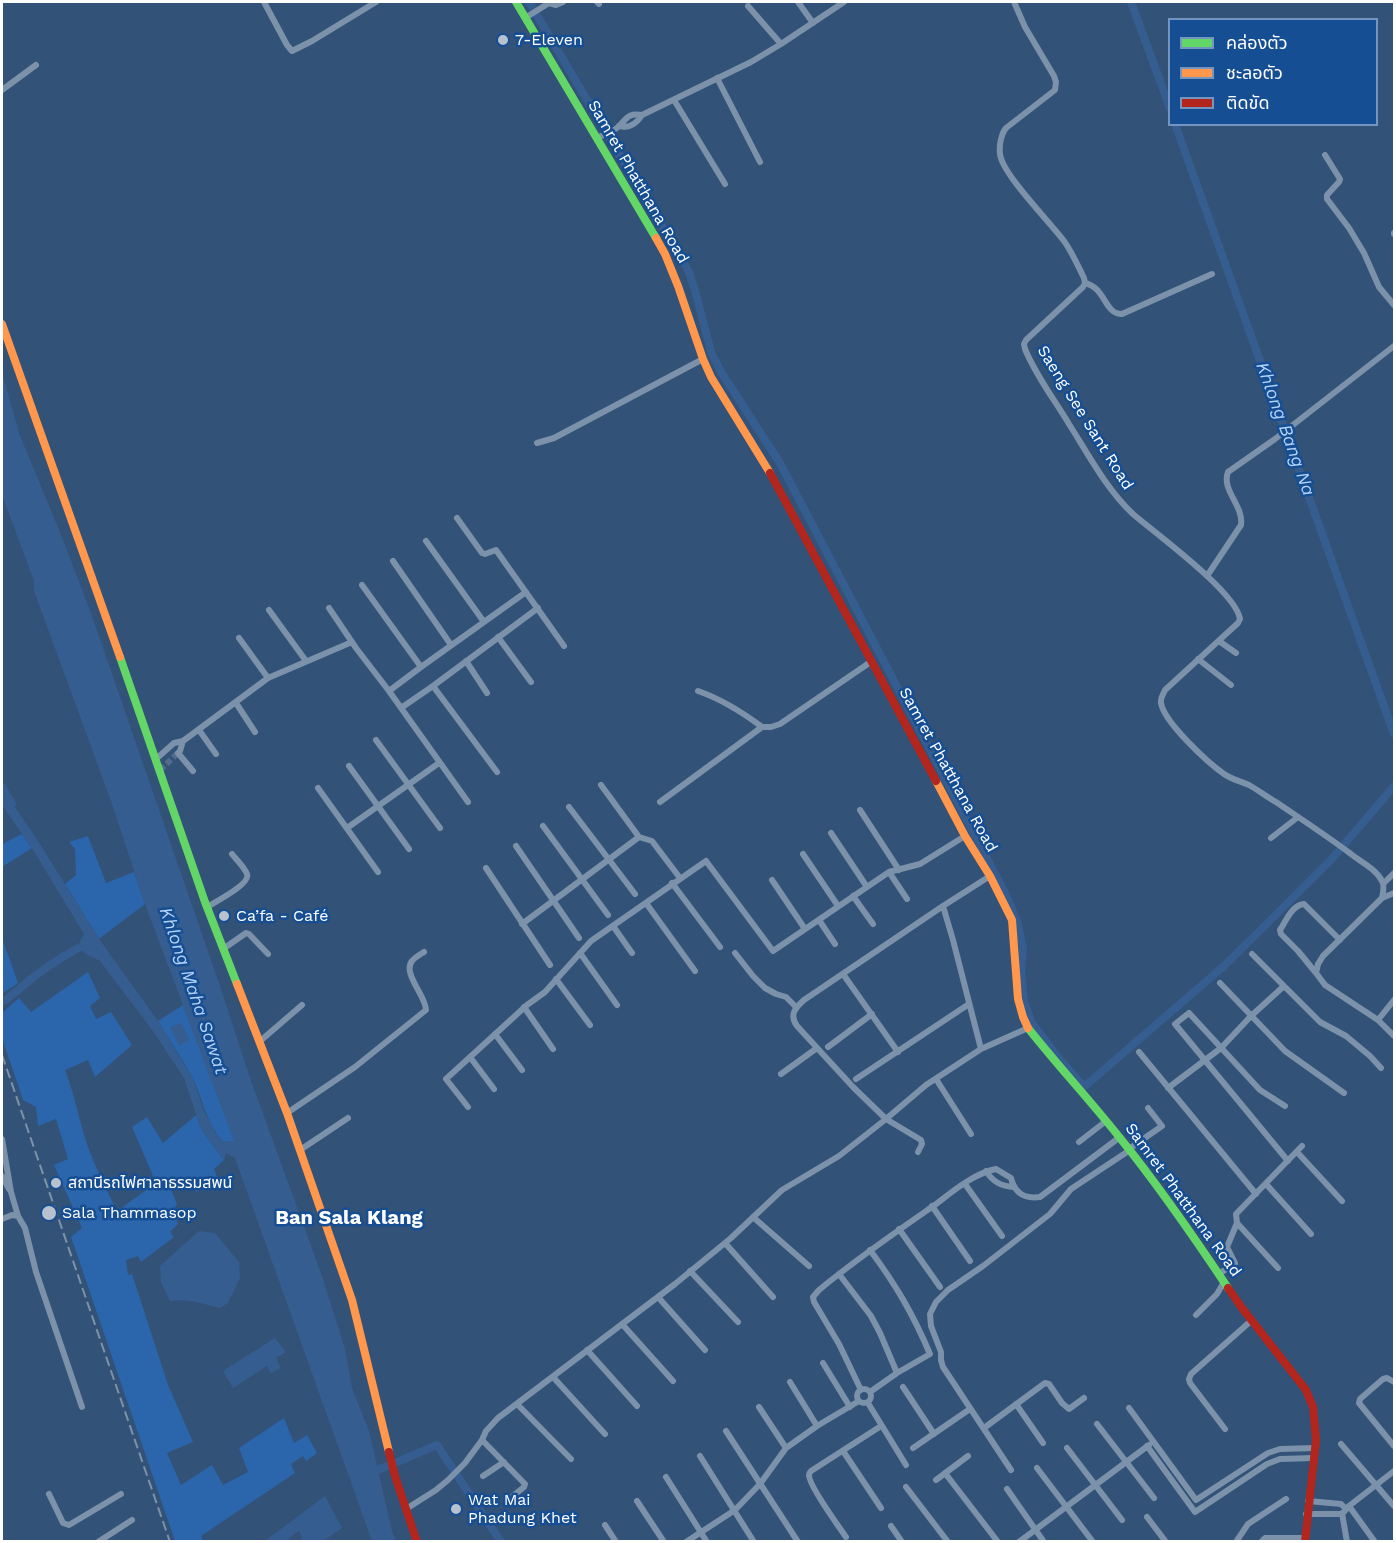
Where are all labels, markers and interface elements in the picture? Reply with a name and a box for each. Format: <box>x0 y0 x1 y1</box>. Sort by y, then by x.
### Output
legend <box>1168 18 1378 126</box>
place label: 7-Eleven <box>515 30 583 50</box>
text: คล่องตัว <box>1226 32 1288 53</box>
marker: 7-Eleven <box>496 33 510 47</box>
text: ชะลอตัว <box>1226 62 1283 83</box>
text: ติดขัด <box>1226 92 1269 113</box>
street label: Samret Phatthana Road <box>583 97 693 267</box>
street label: Saeng See Sant Road <box>1033 342 1137 494</box>
water label: Khlong Bang Na <box>1251 359 1319 499</box>
street label: Samret Phatthana Road <box>895 684 1001 856</box>
water label: Khlong Maha Sawat <box>154 905 232 1077</box>
place label: Ca’fa - Café <box>236 906 328 926</box>
marker: Ca’fa - Café <box>217 909 231 923</box>
street label: Samret Phatthana Road <box>1121 1120 1245 1280</box>
place label: สถานีรถไฟศาลาธรรมสพน์ <box>68 1173 232 1193</box>
marker: สถานีรถไฟศาลาธรรมสพน์ <box>49 1176 63 1190</box>
place label: Sala Thammasop <box>62 1203 196 1223</box>
marker: Sala Thammasop <box>40 1204 58 1222</box>
district label: Ban Sala Klang <box>275 1206 423 1230</box>
place label: Wat Mai Phadung Khet <box>468 1490 577 1528</box>
marker: Wat Mai Phadung Khet <box>449 1502 463 1516</box>

